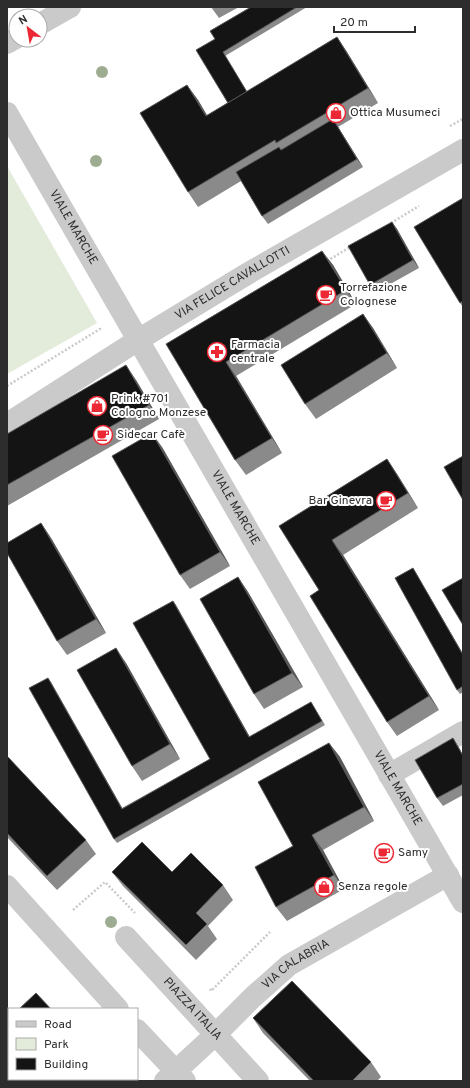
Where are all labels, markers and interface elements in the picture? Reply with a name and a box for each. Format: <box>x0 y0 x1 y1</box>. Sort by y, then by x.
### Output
north arrow <box>8 8 48 48</box>
scale bar <box>334 8 415 34</box>
text: N <box>16 12 30 28</box>
text: 20 m <box>340 15 368 31</box>
shop icon: Ottica Musumeci <box>325 102 347 124</box>
place label: Ottica Musumeci <box>350 105 440 121</box>
street label: VIALE MARCHE <box>45 187 101 268</box>
street label: VIA FELICE CAVALLOTTI <box>172 243 293 324</box>
place label: Torrefazione Colognese <box>340 280 407 310</box>
cafe icon: Torrefazione Colognese <box>315 284 337 306</box>
place label: Farmacia centrale <box>231 337 280 367</box>
pharmacy icon: Farmacia centrale <box>206 341 228 363</box>
place label: Prink #701 Cologno Monzese <box>111 391 206 421</box>
shop icon: Prink #701 Cologno Monzese <box>86 395 108 417</box>
cafe icon: Sidecar Cafè <box>92 424 114 446</box>
place label: Sidecar Cafè <box>117 427 185 443</box>
street label: VIALE MARCHE <box>207 467 263 548</box>
cafe icon: Bar Ginevra <box>375 490 397 512</box>
place label: Bar Ginevra <box>309 493 372 509</box>
street label: VIALE MARCHE <box>369 748 425 829</box>
cafe icon: Samy <box>373 842 395 864</box>
place label: Samy <box>398 845 428 861</box>
shop icon: Senza regole <box>313 876 335 898</box>
place label: Senza regole <box>338 879 408 895</box>
street label: VIA CALABRIA <box>259 936 333 993</box>
street label: PIAZZA ITALIA <box>159 974 225 1044</box>
legend <box>8 1008 138 1080</box>
text: Road <box>44 1017 72 1033</box>
text: Park <box>44 1037 69 1053</box>
text: Building <box>44 1057 88 1073</box>

